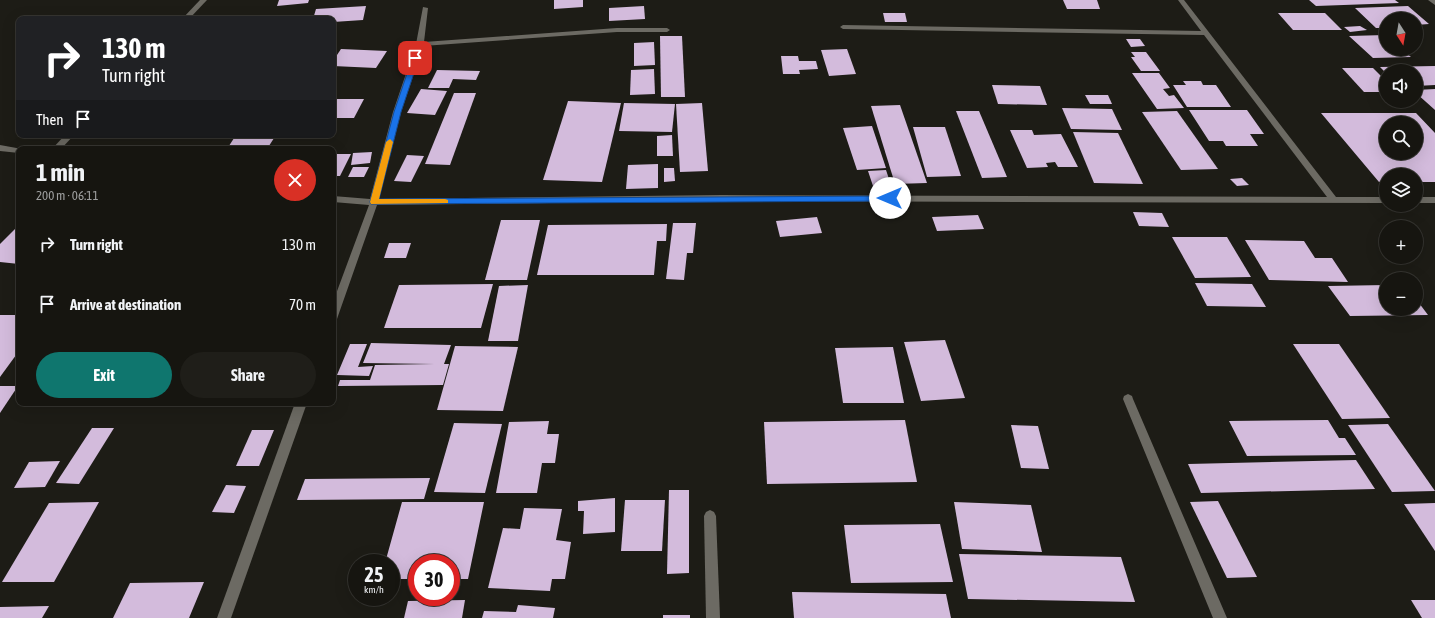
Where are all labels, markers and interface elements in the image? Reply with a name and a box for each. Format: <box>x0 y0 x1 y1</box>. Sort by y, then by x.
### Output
north arrow <box>1379 12 1423 56</box>
map controls <box>1379 12 1423 316</box>
icon: right <box>36 32 88 84</box>
text: 130 m <box>102 32 165 64</box>
pin <box>398 41 432 75</box>
icon: arrive <box>404 47 426 69</box>
button: sound <box>1379 64 1423 108</box>
text: Turn right <box>102 65 165 86</box>
icon: arrive <box>72 108 94 130</box>
text: Then <box>36 111 64 128</box>
button: search <box>1379 116 1423 160</box>
text: 1 min <box>36 159 85 186</box>
button: close <box>274 159 316 201</box>
button: layers <box>1379 168 1423 212</box>
position arrow <box>869 177 911 219</box>
text: 200 m · 06:11 <box>36 188 99 203</box>
button: + <box>1379 220 1423 264</box>
icon: right <box>36 233 58 255</box>
text: Turn right <box>70 236 123 253</box>
text: 130 m <box>282 236 316 253</box>
button: − <box>1379 272 1423 316</box>
icon: arrive <box>36 293 58 315</box>
text: Arrive at destination <box>70 296 181 313</box>
text: 70 m <box>289 296 316 313</box>
button: Exit <box>36 352 172 398</box>
button: Share <box>180 352 316 398</box>
speed limit sign: 30 <box>408 554 460 606</box>
text: 25 <box>365 563 383 586</box>
text: km/h <box>364 584 384 595</box>

